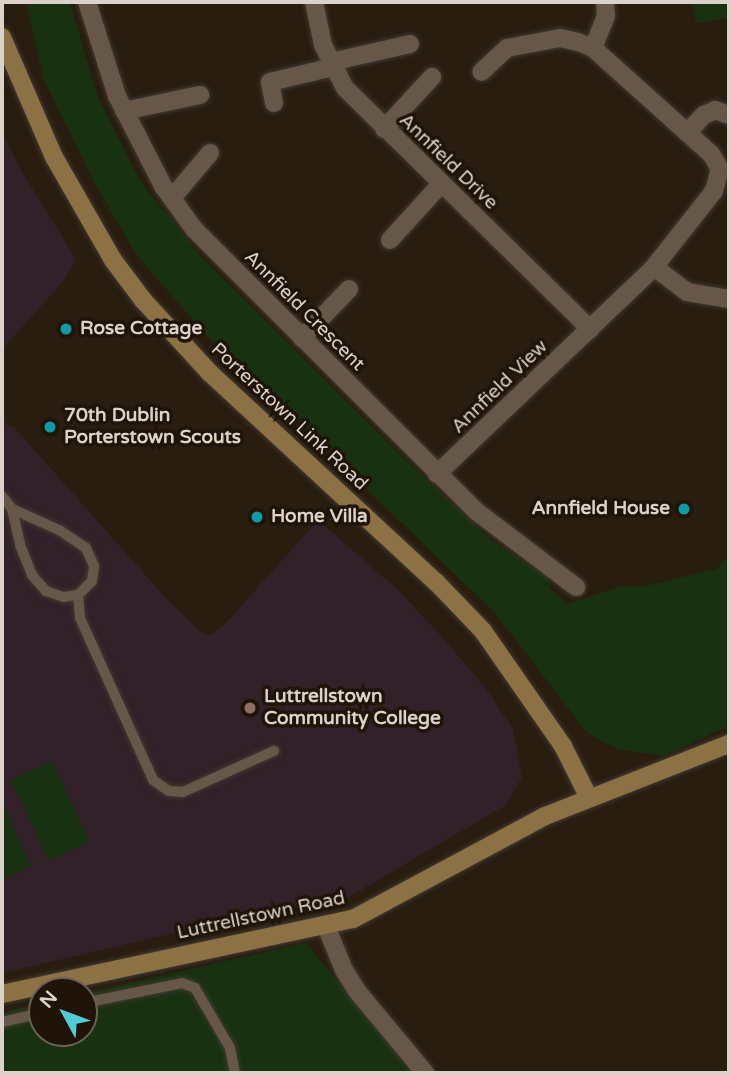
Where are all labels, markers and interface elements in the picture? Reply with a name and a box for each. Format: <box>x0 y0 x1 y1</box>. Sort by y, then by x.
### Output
street label: Annfield Drive <box>394 109 502 215</box>
street label: Annfield Crescent <box>239 246 369 376</box>
place label: Rose Cottage <box>80 318 202 340</box>
marker: Rose Cottage <box>58 321 74 337</box>
street label: Annfield View <box>447 335 553 439</box>
street label: Porterstown Link Road <box>206 338 372 496</box>
place label: 70th Dublin Porterstown Scouts <box>64 405 241 449</box>
marker: 70th Dublin Porterstown Scouts <box>42 419 58 435</box>
place label: Annfield House <box>531 498 670 520</box>
marker: Annfield House <box>676 501 692 517</box>
place label: Home Villa <box>271 506 368 528</box>
marker: Home Villa <box>249 509 265 525</box>
place label: Luttrellstown Community College <box>264 686 441 730</box>
marker: Luttrellstown Community College <box>242 700 258 716</box>
street label: Luttrellstown Road <box>175 887 347 945</box>
north arrow <box>28 977 98 1047</box>
text: N <box>35 987 62 1013</box>

